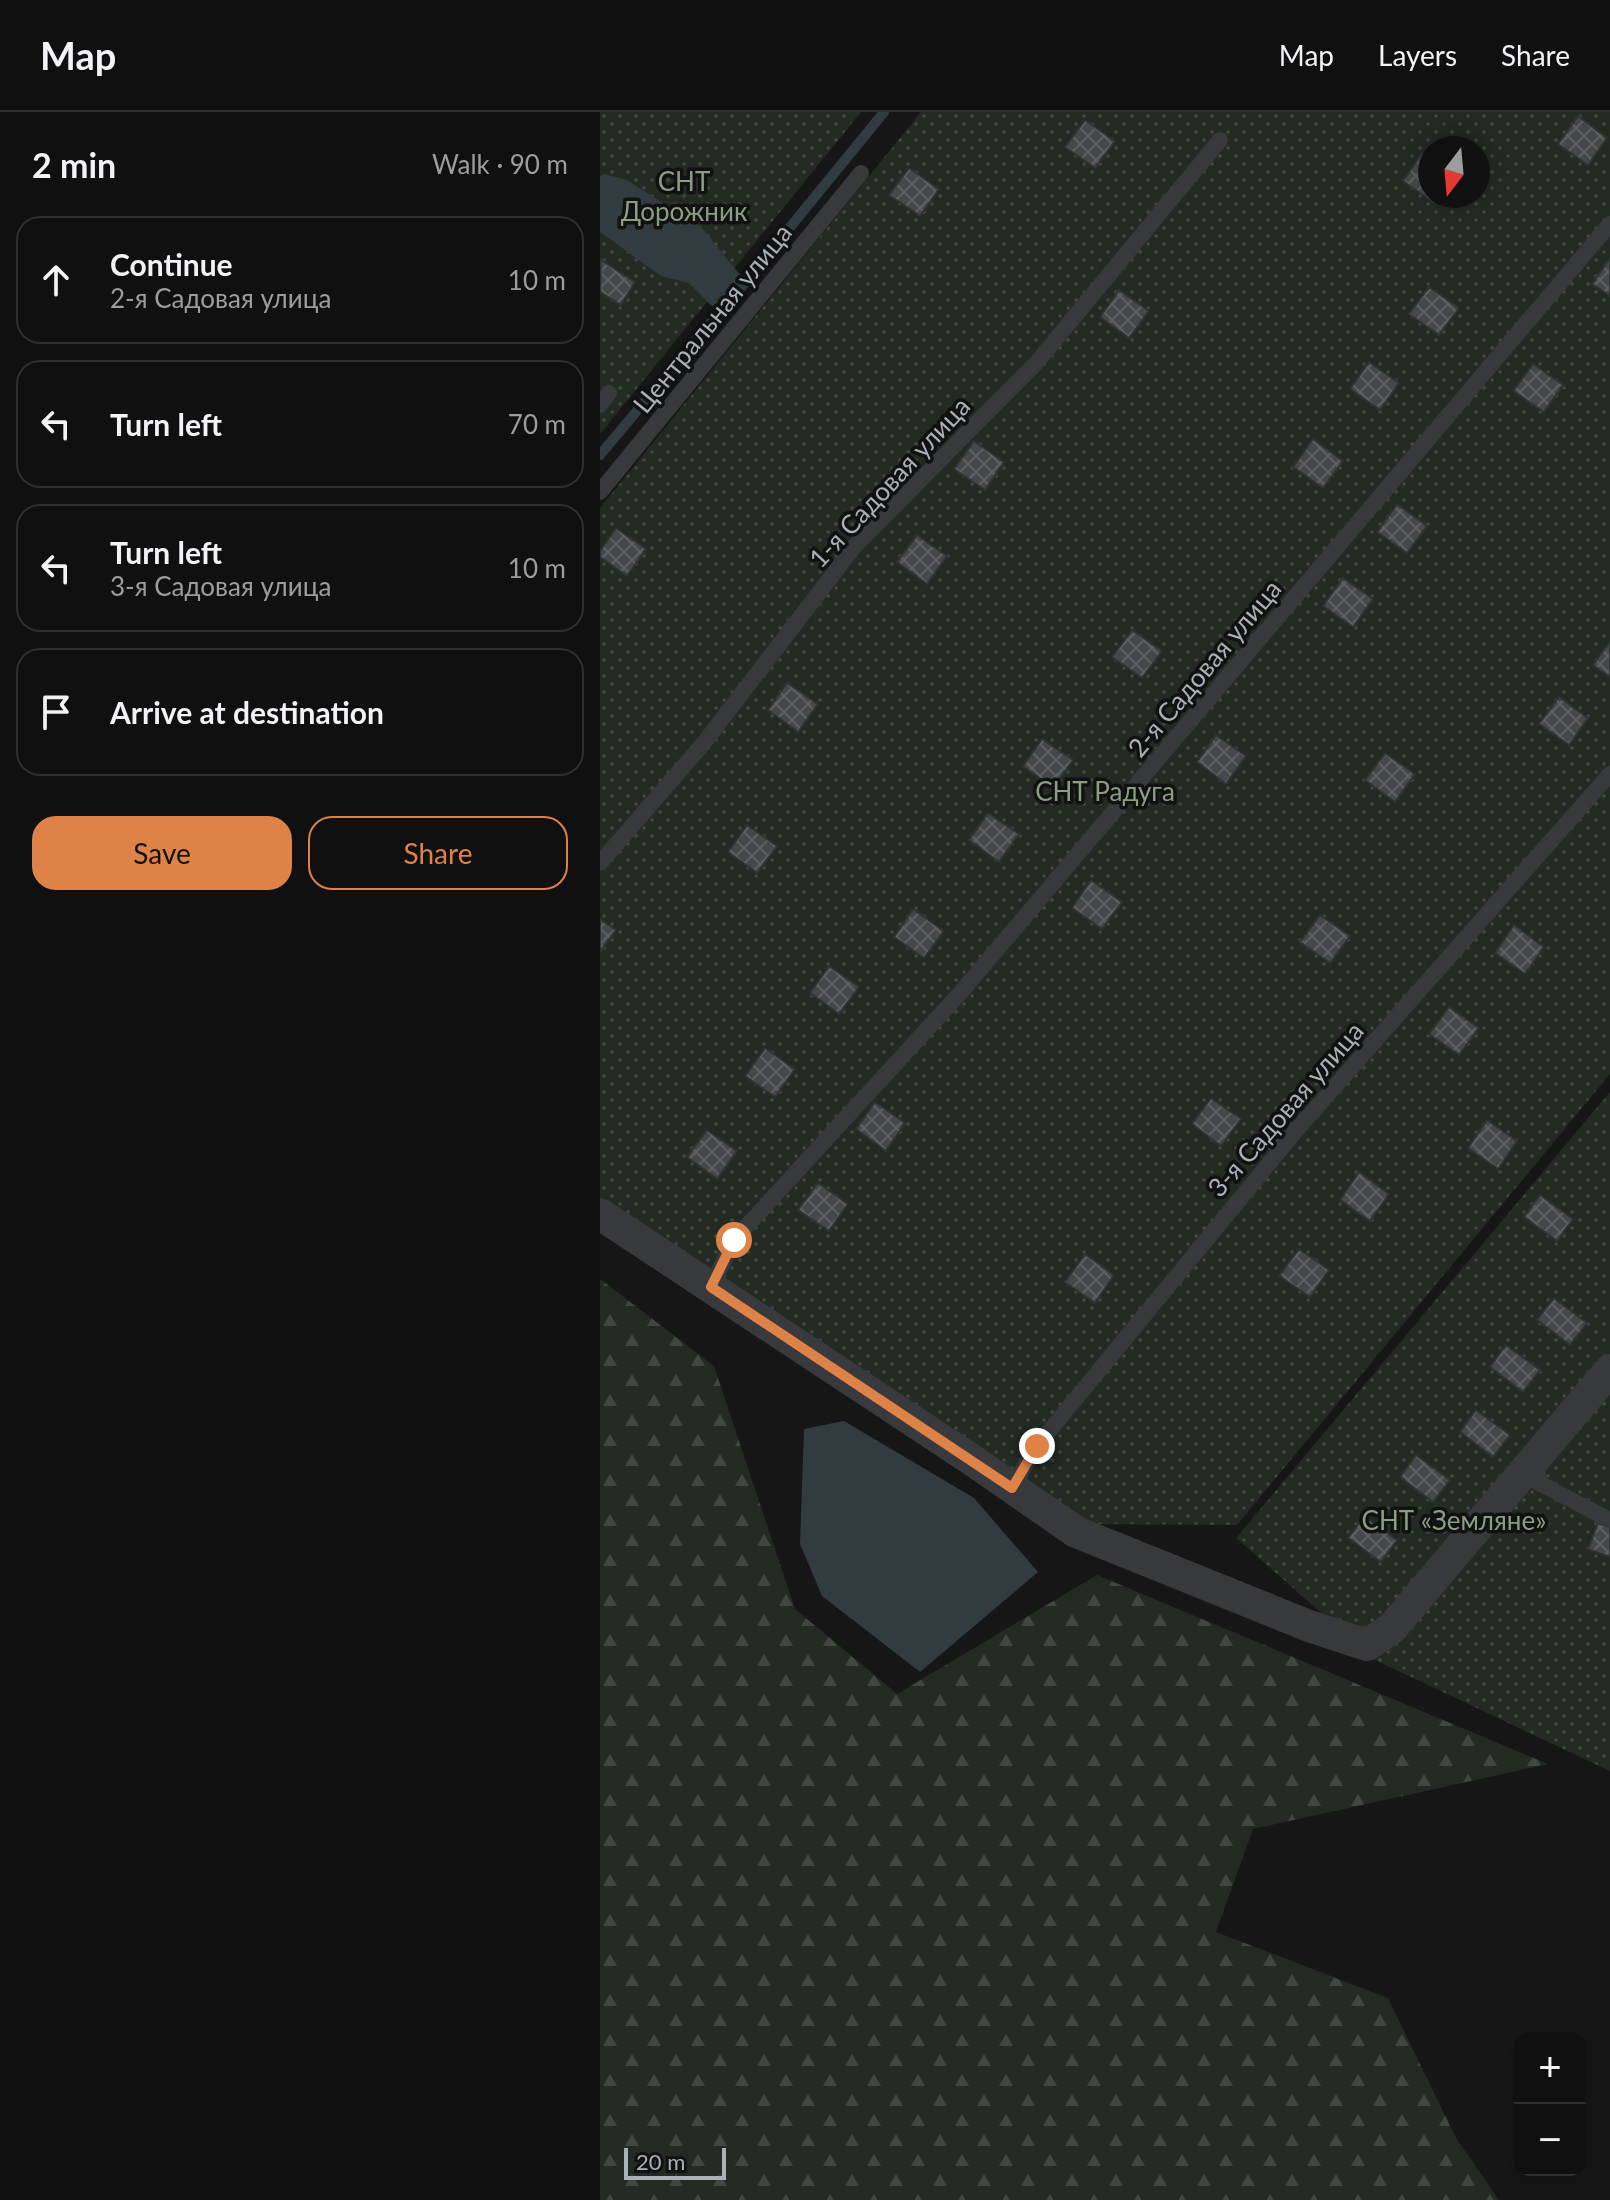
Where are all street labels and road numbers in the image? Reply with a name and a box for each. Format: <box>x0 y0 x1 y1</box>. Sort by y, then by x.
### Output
street label: Центральная улица <box>626 217 798 419</box>
street label: 1-я Садовая улица <box>802 390 976 574</box>
street label: 2-я Садовая улица <box>1121 573 1287 763</box>
street label: 3-я Садовая улица <box>1200 1015 1370 1203</box>

